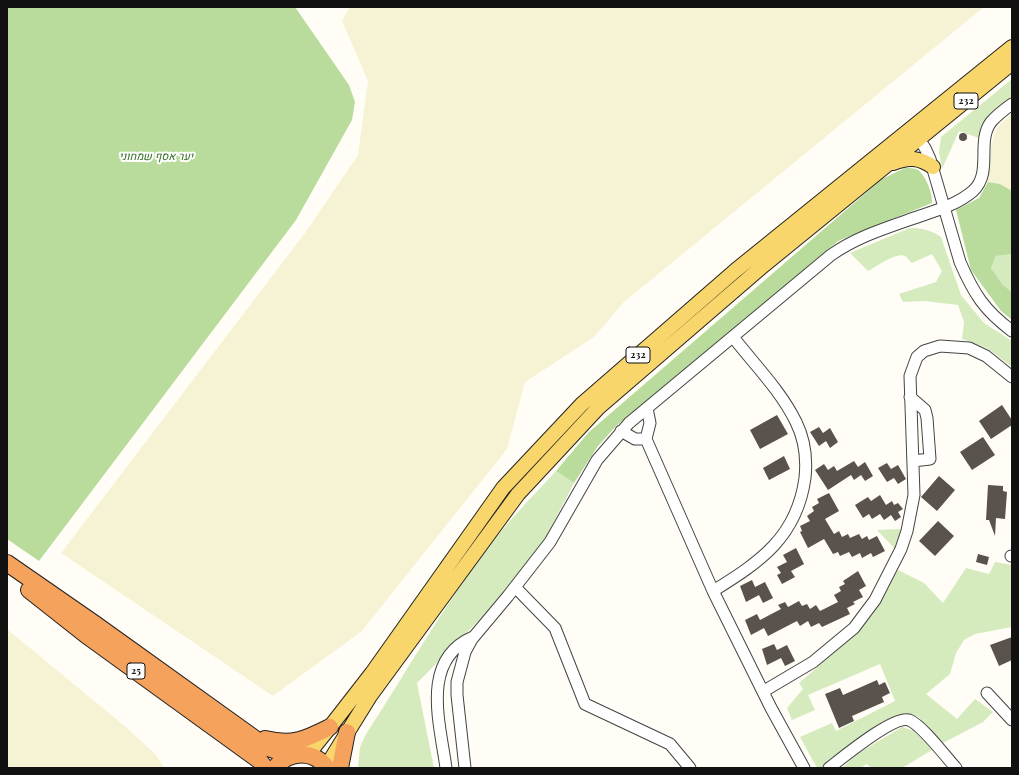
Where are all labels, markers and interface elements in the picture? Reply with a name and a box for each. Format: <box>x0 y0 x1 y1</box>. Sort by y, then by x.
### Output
road number: 232 <box>954 93 978 109</box>
park label: יער אסף שמחוני <box>119 150 193 164</box>
road number: 232 <box>626 347 650 363</box>
road number: 25 <box>127 663 145 679</box>

